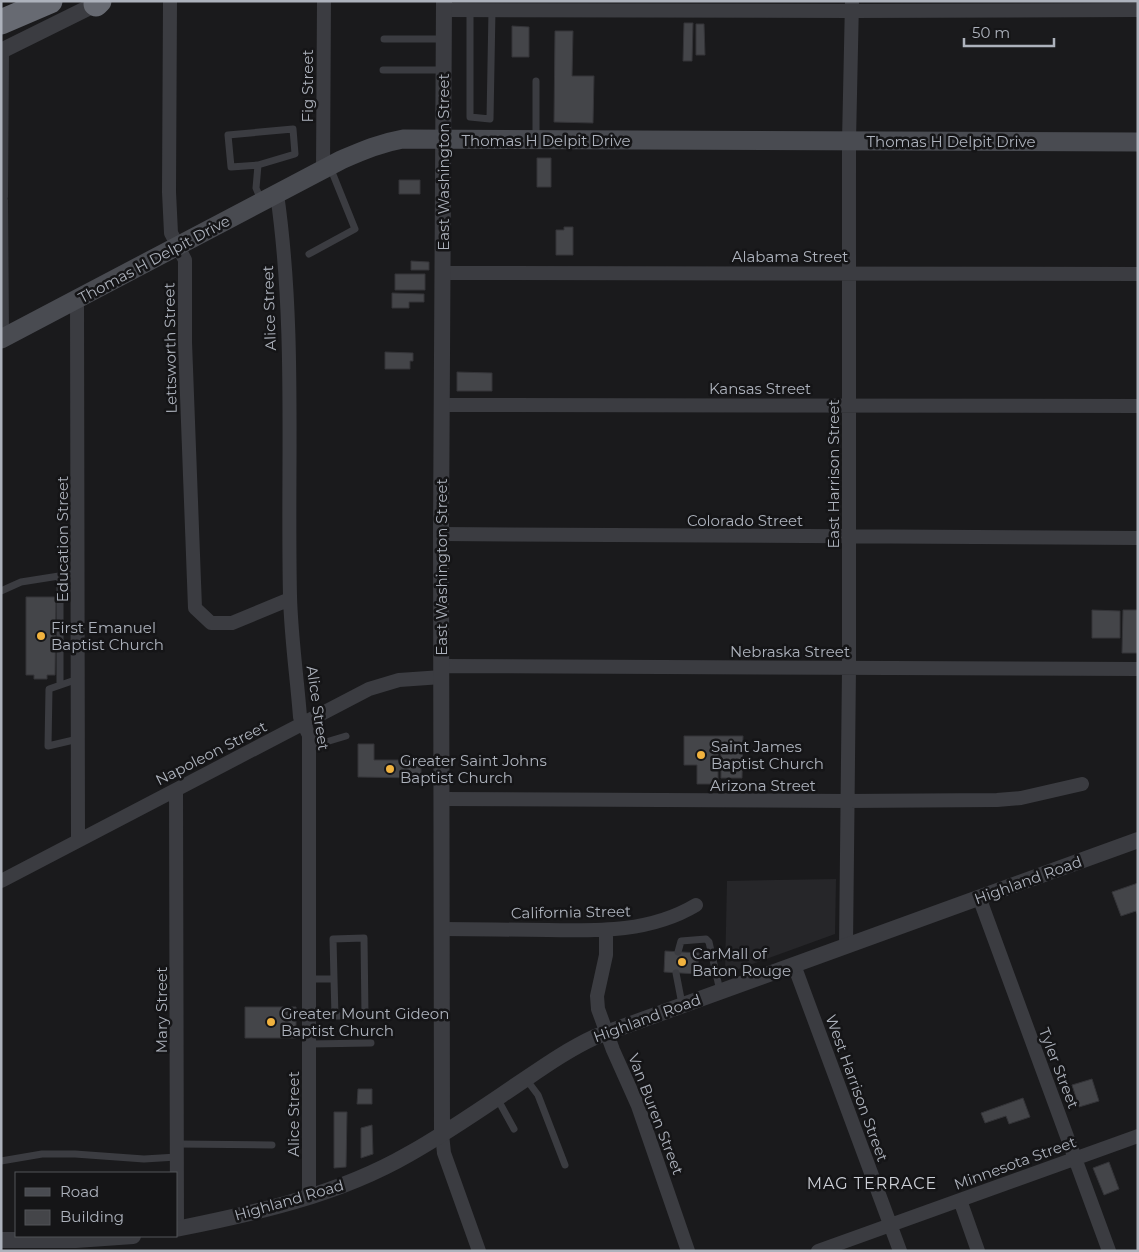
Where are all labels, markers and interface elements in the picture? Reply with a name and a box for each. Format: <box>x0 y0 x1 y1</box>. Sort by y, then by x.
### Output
scale bar <box>964 15 1054 47</box>
text: 50 m <box>972 23 1010 42</box>
street label: Fig Street <box>298 49 317 123</box>
street label: East Washington Street <box>434 73 453 251</box>
street label: Thomas H Delpit Drive <box>461 131 631 150</box>
street label: Thomas H Delpit Drive <box>866 132 1036 151</box>
street label: Thomas H Delpit Drive <box>75 211 233 307</box>
street label: Alabama Street <box>732 247 848 266</box>
street label: Alice Street <box>258 265 280 351</box>
street label: Lettsworth Street <box>159 282 181 414</box>
street label: Kansas Street <box>709 379 811 398</box>
street label: East Harrison Street <box>824 399 843 549</box>
street label: Education Street <box>53 476 72 602</box>
street label: East Washington Street <box>432 478 451 656</box>
street label: Colorado Street <box>687 511 803 530</box>
place label: First Emanuel Baptist Church <box>51 618 164 654</box>
marker: First Emanuel Baptist Church <box>35 630 47 642</box>
street label: Nebraska Street <box>730 642 850 661</box>
street label: Alice Street <box>303 664 333 752</box>
street label: Napoleon Street <box>152 717 270 789</box>
place label: Saint James Baptist Church <box>711 737 824 773</box>
marker: Saint James Baptist Church <box>695 749 707 761</box>
place label: Greater Saint Johns Baptist Church <box>400 751 547 787</box>
marker: Greater Saint Johns Baptist Church <box>384 763 396 775</box>
street label: Arizona Street <box>710 776 816 795</box>
street label: Highland Road <box>972 852 1084 908</box>
street label: California Street <box>511 901 631 923</box>
place label: CarMall of Baton Rouge <box>692 944 791 980</box>
marker: CarMall of Baton Rouge <box>676 956 688 968</box>
street label: Mary Street <box>152 967 171 1053</box>
street label: Highland Road <box>591 990 703 1046</box>
place label: Greater Mount Gideon Baptist Church <box>281 1004 449 1040</box>
street label: West Harrison Street <box>822 1012 892 1164</box>
marker: Greater Mount Gideon Baptist Church <box>265 1016 277 1028</box>
street label: Tyler Street <box>1035 1025 1083 1111</box>
street label: Van Buren Street <box>624 1051 688 1177</box>
street label: Alice Street <box>284 1071 303 1157</box>
street label: Minnesota Street <box>951 1132 1079 1194</box>
legend <box>15 1172 178 1237</box>
district label: MAG TERRACE <box>807 1174 937 1193</box>
street label: Highland Road <box>232 1175 346 1225</box>
text: Road <box>60 1182 99 1201</box>
text: Building <box>60 1207 124 1226</box>

